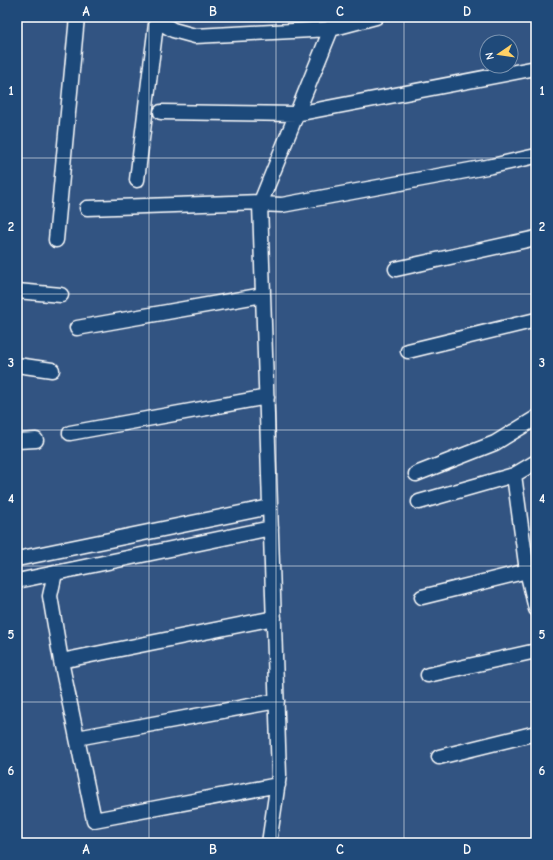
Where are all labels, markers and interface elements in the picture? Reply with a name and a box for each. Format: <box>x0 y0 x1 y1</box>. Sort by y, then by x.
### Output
text: A <box>82 4 90 19</box>
text: B <box>209 4 217 19</box>
text: C <box>336 4 344 19</box>
text: D <box>463 4 471 19</box>
north arrow <box>479 34 519 74</box>
text: N <box>483 51 497 61</box>
text: 1 <box>8 83 14 98</box>
text: 1 <box>539 83 545 98</box>
text: 2 <box>8 219 14 234</box>
text: 2 <box>539 219 545 234</box>
text: 3 <box>8 355 14 370</box>
text: 3 <box>539 355 545 370</box>
text: 4 <box>8 491 14 506</box>
text: 4 <box>539 491 545 506</box>
text: 5 <box>8 627 15 642</box>
text: 5 <box>539 627 546 642</box>
text: 6 <box>8 763 15 778</box>
text: 6 <box>539 763 546 778</box>
text: A <box>82 842 90 857</box>
text: B <box>209 842 217 857</box>
text: C <box>336 842 344 857</box>
text: D <box>463 842 471 857</box>

